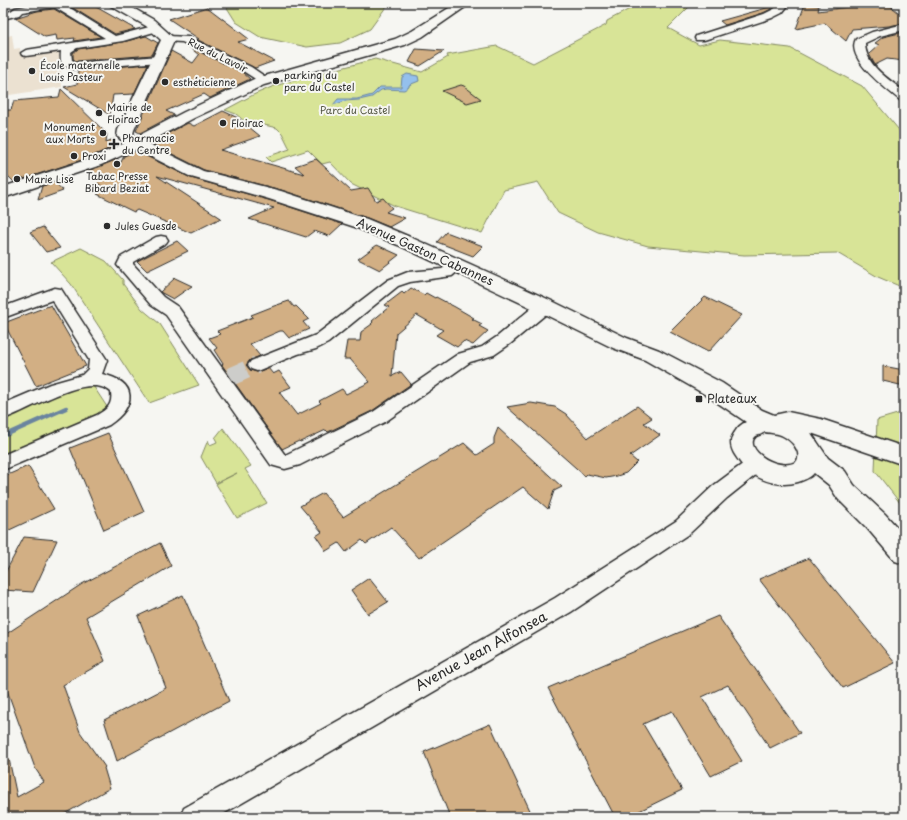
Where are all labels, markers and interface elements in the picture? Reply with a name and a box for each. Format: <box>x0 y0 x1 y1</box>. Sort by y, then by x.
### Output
street label: Rue du Lavoir <box>186 34 251 76</box>
place label: École maternelle Louis Pasteur <box>40 57 121 84</box>
marker: École maternelle Louis Pasteur <box>27 66 37 76</box>
place label: parking du parc du Castel <box>284 67 355 94</box>
place label: esthéticienne <box>173 74 236 89</box>
marker: parking du parc du Castel <box>271 76 281 86</box>
marker: esthéticienne <box>160 77 170 87</box>
place label: Mairie de Floirac <box>107 99 152 126</box>
park label: Parc du Castel <box>320 102 390 117</box>
marker: Mairie de Floirac <box>94 108 104 118</box>
place label: Floirac <box>231 115 263 130</box>
marker: Floirac <box>218 118 228 128</box>
place label: Monument aux Morts <box>44 119 95 146</box>
marker: Monument aux Morts <box>98 128 108 138</box>
place label: Pharmacie du Centre <box>122 130 174 157</box>
marker: Pharmacie du Centre <box>109 139 119 149</box>
place label: Proxi <box>82 148 107 163</box>
marker: Proxi <box>69 151 79 161</box>
marker: Tabac Presse Bibard Beziat <box>112 159 122 169</box>
place label: Tabac Presse Bibard Beziat <box>85 168 149 195</box>
place label: Marie Lise <box>25 171 74 186</box>
marker: Marie Lise <box>12 174 22 184</box>
street label: Avenue Gaston Cabannes <box>354 213 497 290</box>
place label: Jules Guesde <box>115 218 177 233</box>
marker: Jules Guesde <box>102 221 112 231</box>
place label: Plateaux <box>707 389 757 407</box>
marker: Plateaux <box>694 394 704 404</box>
street label: Avenue Jean Alfonsea <box>411 605 551 696</box>

